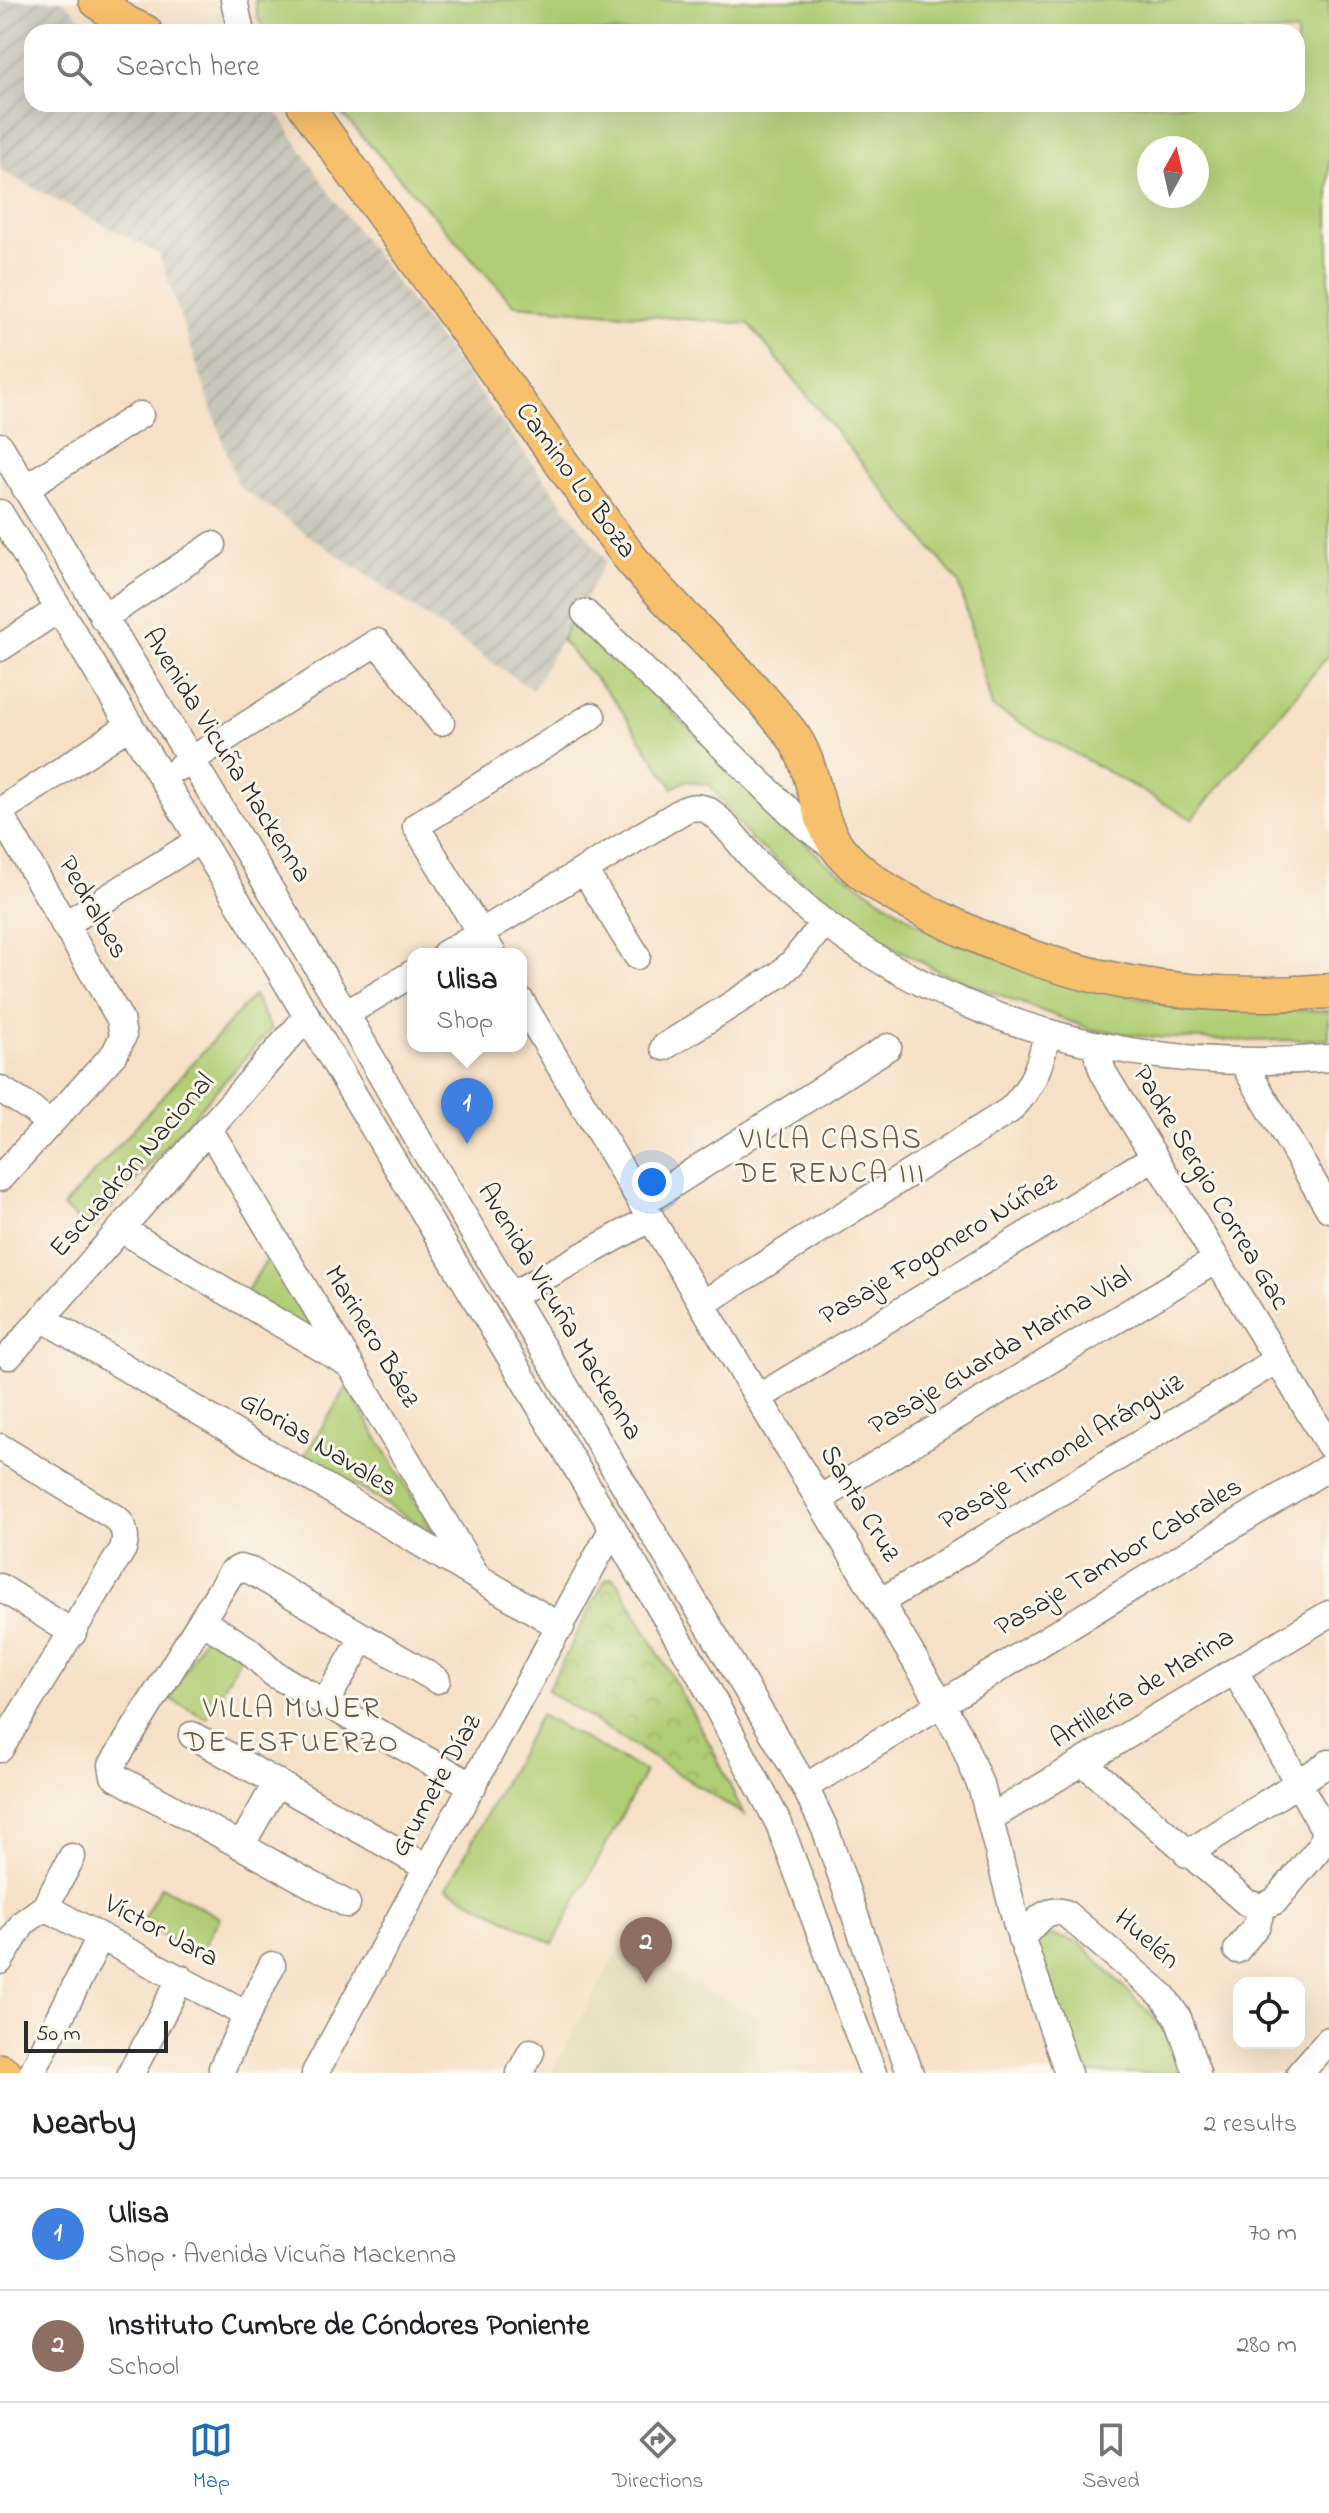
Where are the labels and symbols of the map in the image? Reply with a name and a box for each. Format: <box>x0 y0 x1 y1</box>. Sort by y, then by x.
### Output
north arrow <box>1137 136 1209 208</box>
street label: Camino Lo Boza <box>504 394 646 568</box>
street label: Avenida Vicuña Mackenna <box>131 620 321 892</box>
street label: Pedralbes <box>46 849 138 967</box>
street label: Padre Sergio Correa Gac <box>1121 1058 1300 1319</box>
street label: Escuadrón Nacional <box>41 1064 225 1268</box>
pin: 1 <box>441 1078 493 1144</box>
district label: VILLA CASAS DE RENCA III <box>735 1119 926 1197</box>
your location <box>632 1162 672 1202</box>
street label: Pasaje Fogonero Núñez <box>812 1162 1066 1337</box>
street label: Avenida Vicuña Mackenna <box>466 1175 652 1449</box>
street label: Pasaje Guarda Marina Vial <box>862 1257 1140 1447</box>
street label: Marinero Báez <box>312 1258 430 1416</box>
street label: Pasaje Timonel Aránguiz <box>932 1363 1192 1542</box>
street label: Glorias Navales <box>231 1381 405 1509</box>
street label: Santa Cruz <box>808 1438 910 1571</box>
street label: Pasaje Tambor Cabrales <box>987 1468 1251 1648</box>
street label: Artillería de Marina <box>1043 1618 1243 1760</box>
district label: VILLA MUJER DE ESFUERZO <box>183 1688 400 1766</box>
street label: Grumete Díaz <box>381 1707 493 1865</box>
street label: Víctor Jara <box>96 1884 225 1979</box>
street label: Huelén <box>1104 1900 1188 1980</box>
pin: 2 <box>620 1917 672 1983</box>
scale bar <box>24 2017 168 2053</box>

